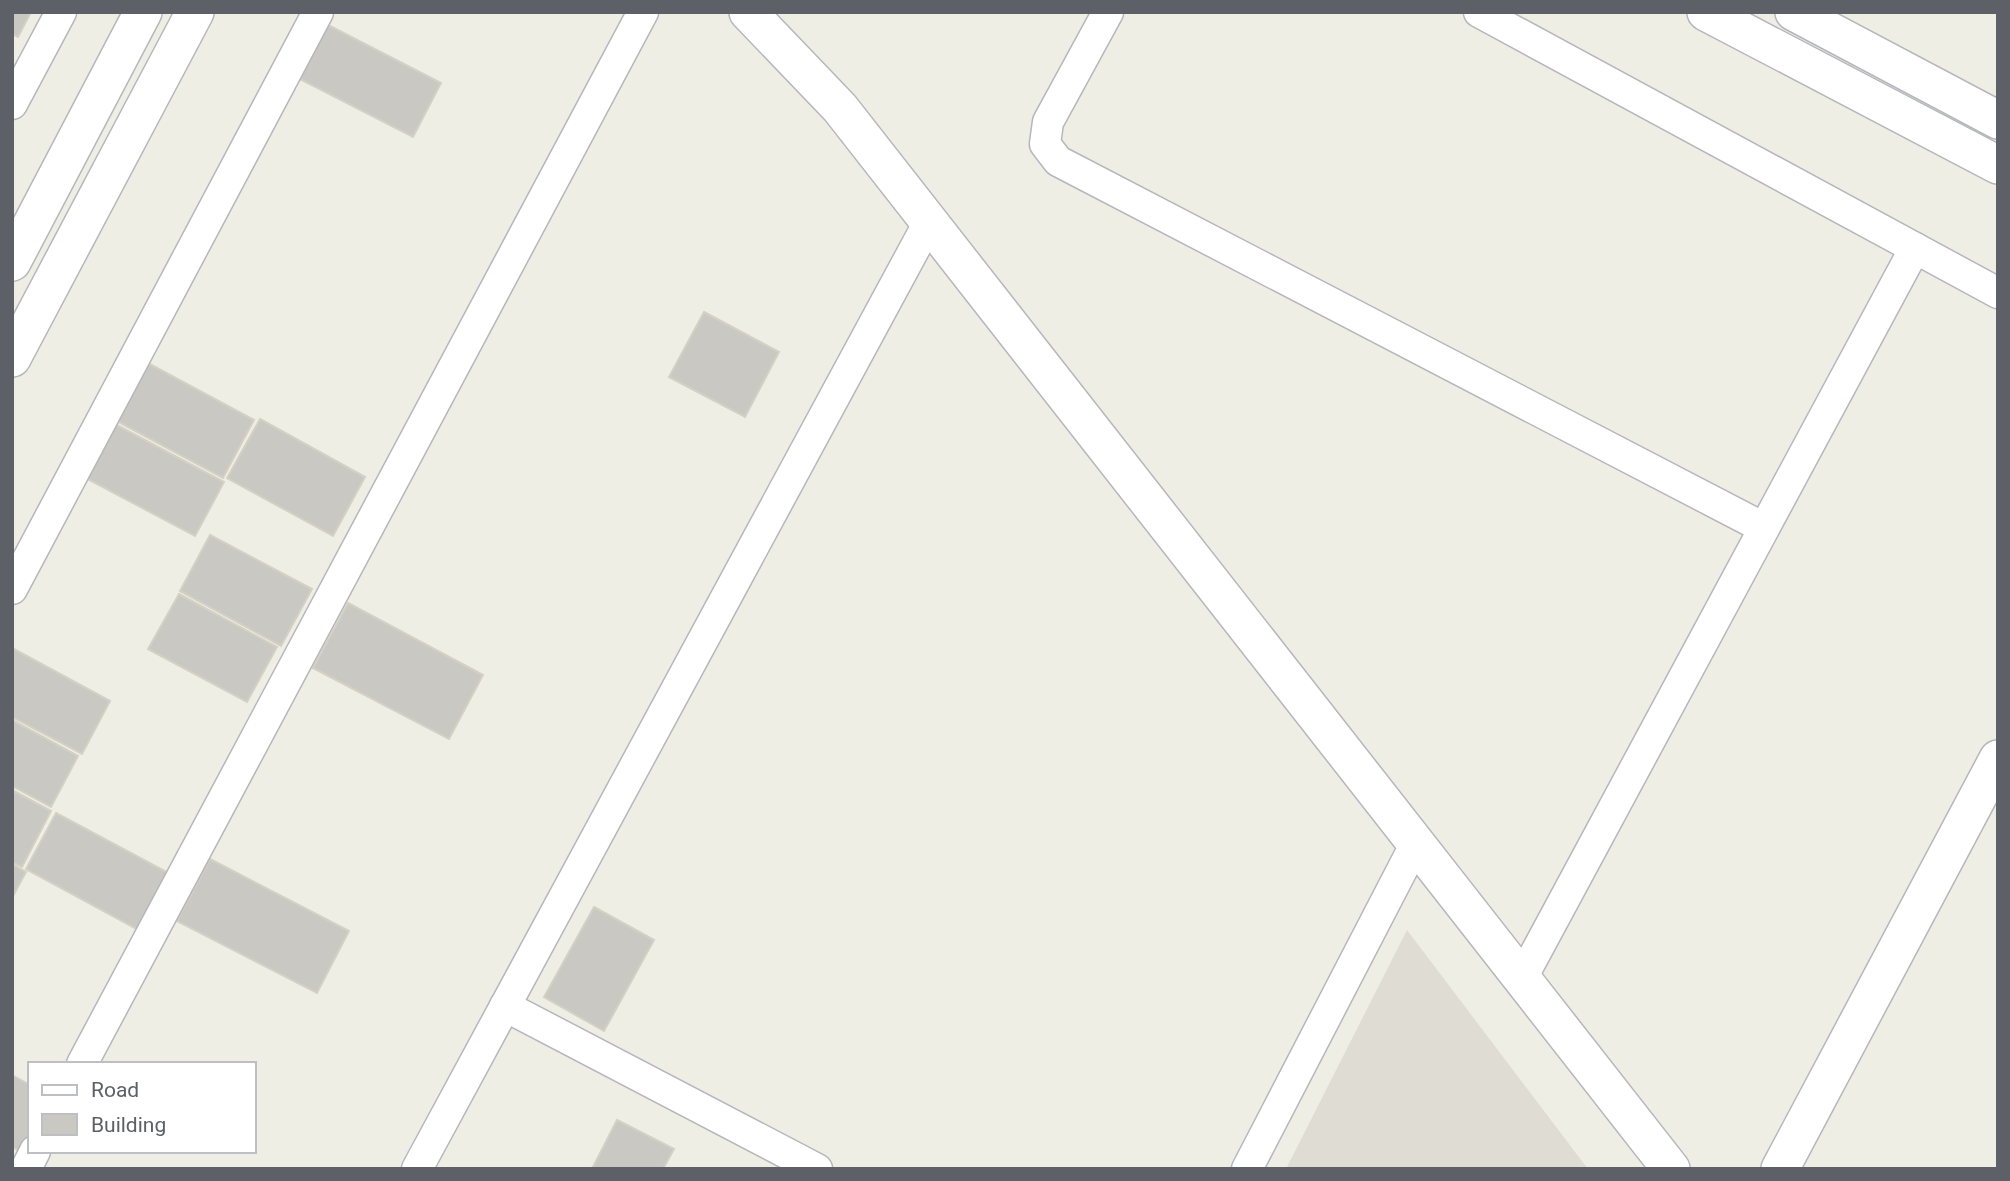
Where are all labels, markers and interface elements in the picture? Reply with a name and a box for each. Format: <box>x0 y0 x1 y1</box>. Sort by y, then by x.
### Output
legend <box>28 1062 256 1153</box>
text: Road <box>91 1078 139 1102</box>
text: Building <box>91 1113 166 1137</box>

